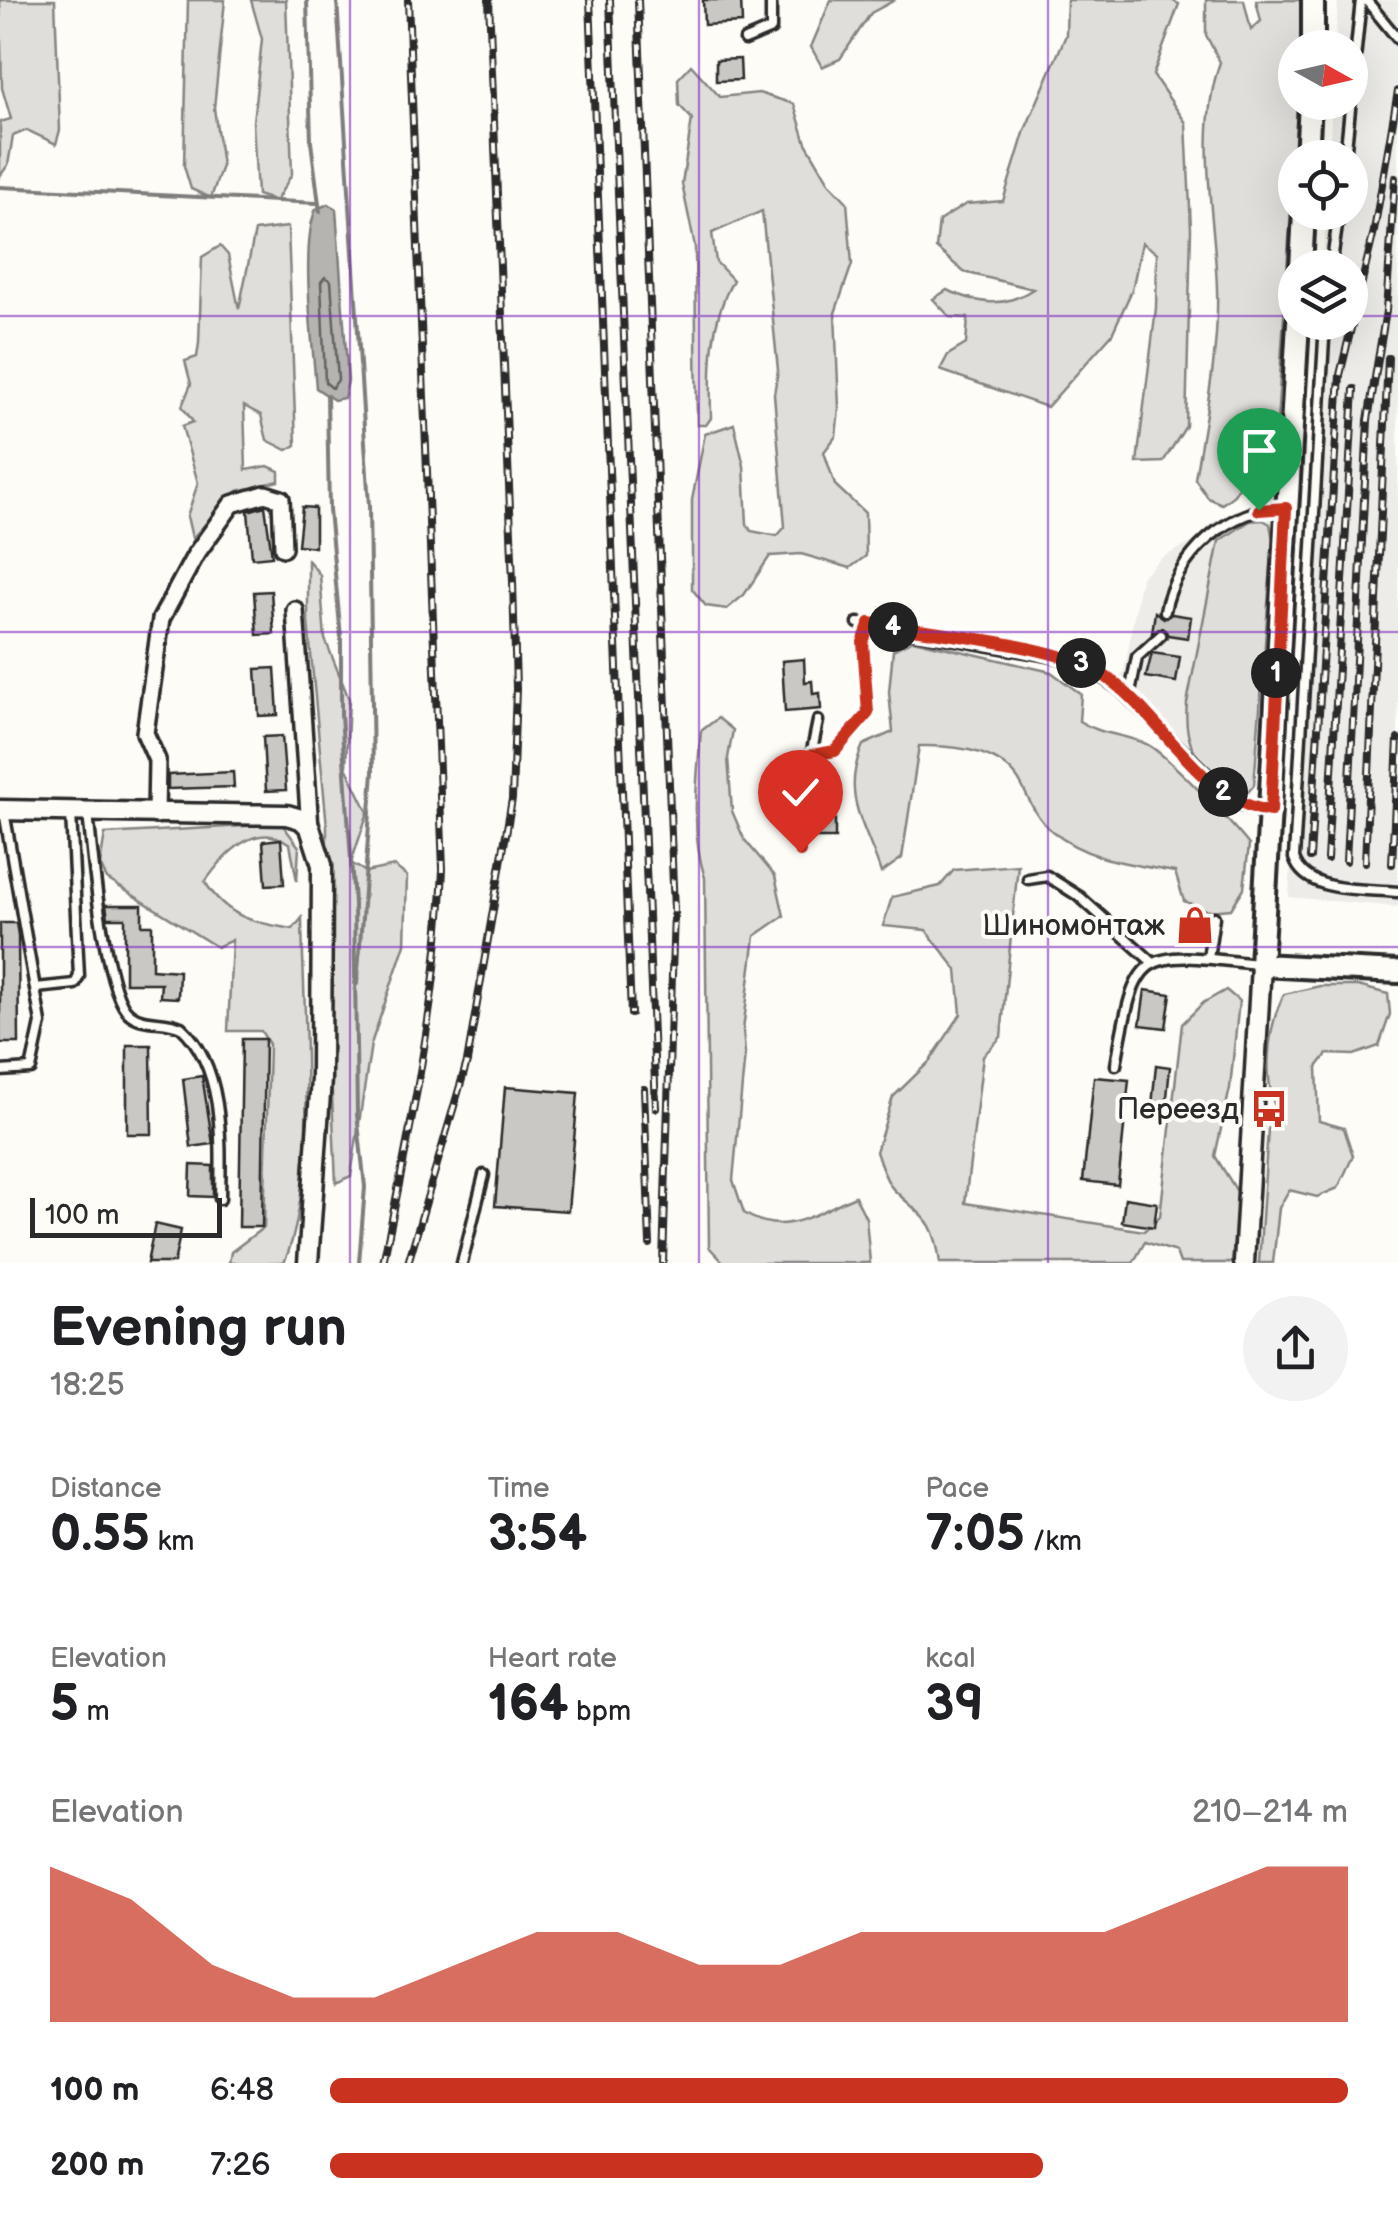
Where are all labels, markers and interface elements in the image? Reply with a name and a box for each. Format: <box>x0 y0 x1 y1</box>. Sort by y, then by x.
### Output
north arrow <box>1278 30 1368 120</box>
map controls <box>1278 30 1368 340</box>
button: locate <box>1278 140 1368 230</box>
button: layers <box>1278 250 1368 340</box>
pin <box>1217 408 1302 511</box>
icon: arrive <box>1232 423 1287 478</box>
pin: 4 <box>868 602 918 652</box>
text: 4 <box>885 610 901 643</box>
pin: 3 <box>1056 638 1106 688</box>
text: 3 <box>1073 646 1089 679</box>
pin: 1 <box>1251 648 1301 698</box>
text: 1 <box>1270 656 1282 689</box>
pin <box>758 750 843 853</box>
icon: check <box>773 765 828 820</box>
pin: 2 <box>1198 767 1248 817</box>
text: 2 <box>1215 775 1231 808</box>
shop icon: Шиномонтаж <box>1174 904 1216 946</box>
place label: Шиномонтаж <box>982 908 1165 944</box>
bus stop icon: Переезд <box>1248 1088 1290 1130</box>
place label: Переезд <box>1117 1092 1239 1128</box>
scale bar <box>30 1193 222 1238</box>
text: 100 m <box>45 1199 119 1232</box>
text: Evening run <box>50 1295 347 1362</box>
button: share <box>1243 1296 1348 1401</box>
text: 18:25 <box>50 1366 125 1405</box>
text: Distance <box>50 1472 162 1505</box>
text: Time <box>488 1472 550 1505</box>
text: Pace <box>925 1472 989 1505</box>
text: 0.55 <box>50 1505 150 1565</box>
text: 3:54 <box>488 1505 587 1565</box>
text: 7:05 <box>925 1505 1025 1565</box>
text: km <box>150 1525 194 1558</box>
text: /km <box>1025 1525 1082 1558</box>
text: Elevation <box>50 1642 167 1675</box>
text: Heart rate <box>488 1642 617 1675</box>
text: kcal <box>925 1642 976 1675</box>
text: 5 <box>50 1675 79 1735</box>
text: 164 <box>488 1675 568 1735</box>
text: 39 <box>925 1675 984 1735</box>
text: m <box>79 1695 110 1728</box>
text: bpm <box>568 1695 631 1728</box>
text: Elevation <box>50 1793 183 1832</box>
text: 210–214 m <box>1192 1793 1348 1832</box>
text: 100 m <box>50 2071 139 2110</box>
text: 6:48 <box>210 2071 274 2110</box>
text: 200 m <box>50 2146 144 2185</box>
text: 7:26 <box>210 2146 271 2185</box>

